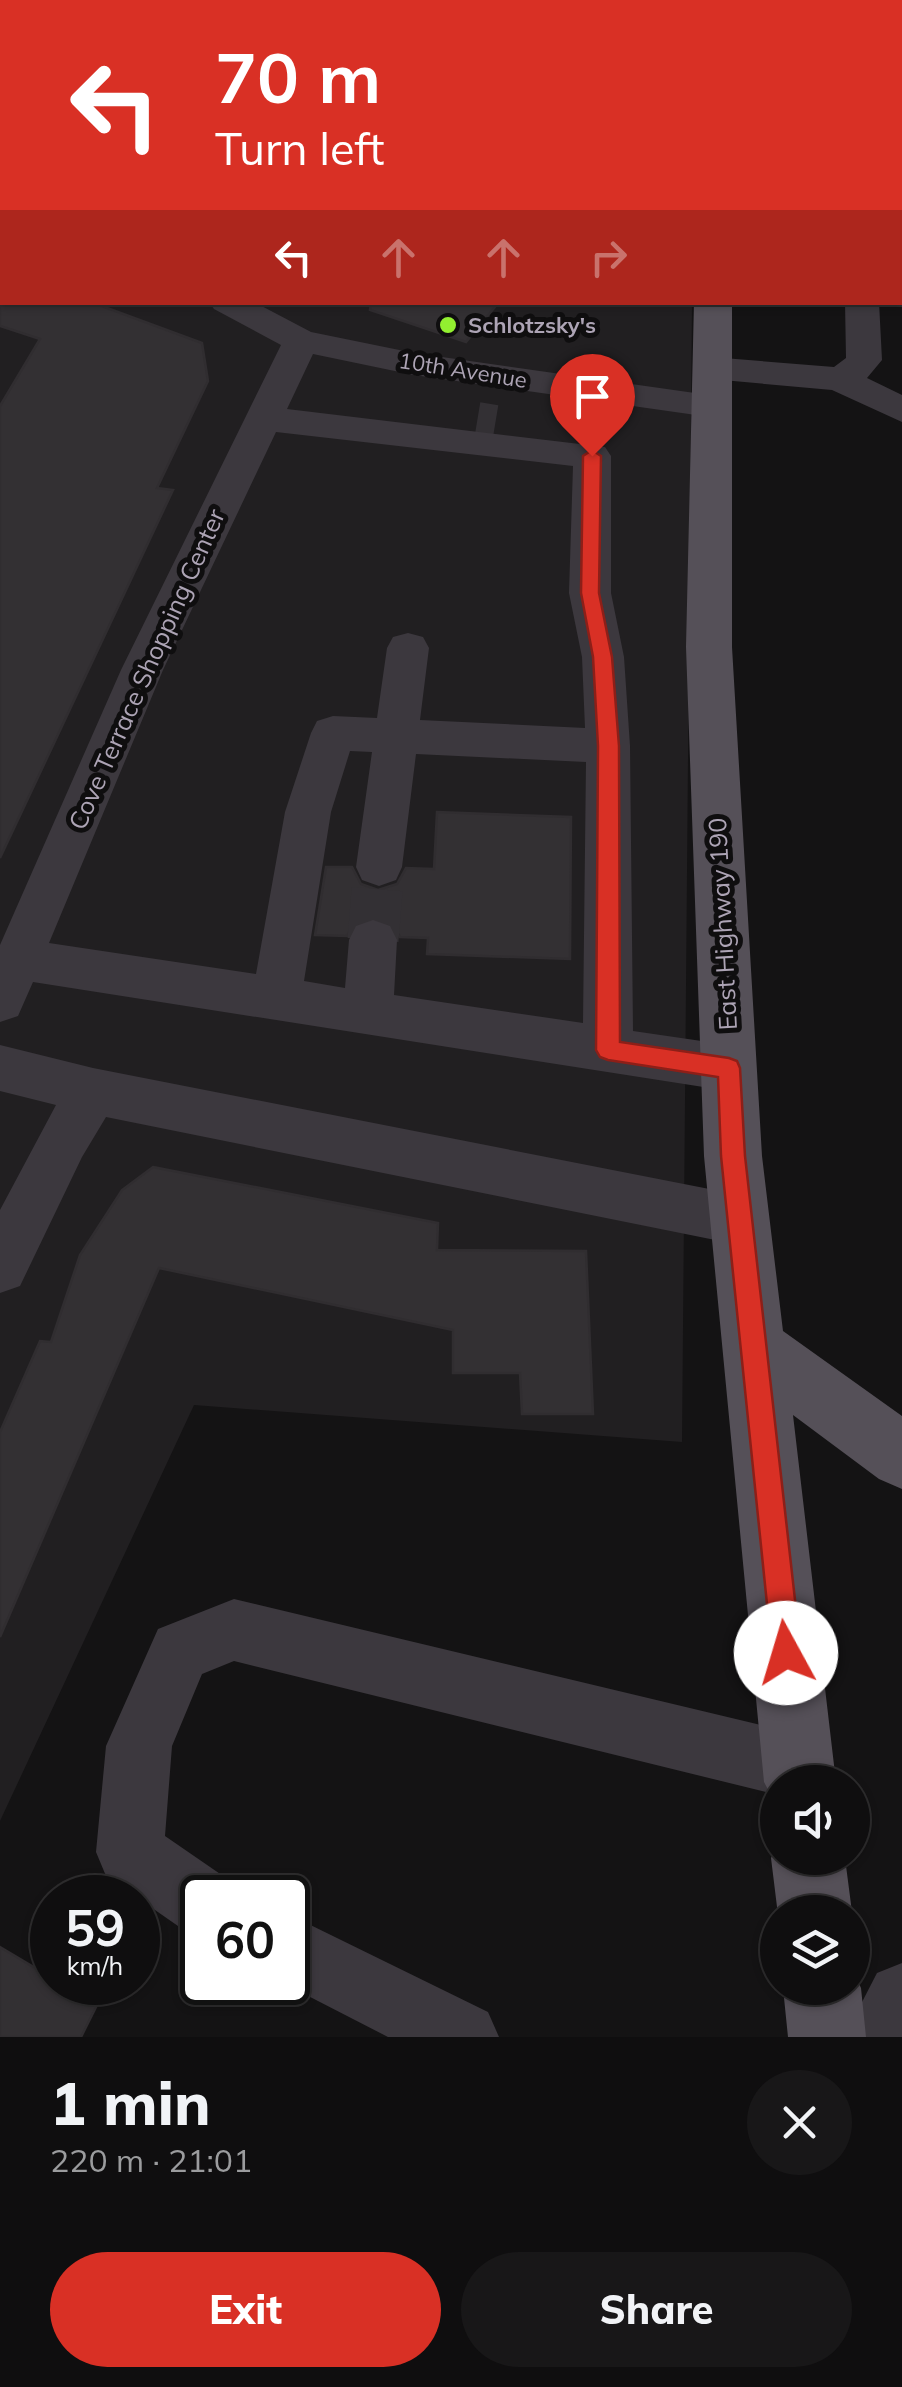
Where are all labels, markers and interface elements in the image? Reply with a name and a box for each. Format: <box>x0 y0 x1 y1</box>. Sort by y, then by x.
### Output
text: 70 m <box>215 33 381 121</box>
icon: left <box>50 40 180 170</box>
text: Turn left <box>215 120 384 176</box>
icon: left <box>266 230 321 285</box>
icon: ahead <box>371 230 426 285</box>
icon: ahead <box>476 230 531 285</box>
icon: right <box>581 230 636 285</box>
place label: Schlotzsky's <box>468 311 596 339</box>
marker: Schlotzsky's <box>437 314 459 336</box>
street label: 10th Avenue <box>397 346 529 394</box>
pin <box>550 354 635 457</box>
icon: arrive <box>565 369 620 424</box>
street label: Cove Terrace Shopping Center <box>61 504 231 834</box>
street label: East Highway 190 <box>701 817 743 1031</box>
position arrow <box>734 1601 838 1705</box>
map controls <box>760 1765 870 2005</box>
button: sound <box>760 1765 870 1875</box>
speed limit sign: 60 <box>180 1875 310 2005</box>
button: layers <box>760 1895 870 2005</box>
text: 59 <box>65 1896 125 1959</box>
text: km/h <box>67 1950 123 1981</box>
text: 1 min <box>50 2065 211 2140</box>
button: close <box>747 2070 852 2175</box>
text: 220 m · 21:01 <box>50 2140 252 2180</box>
button: Exit <box>50 2252 441 2367</box>
button: Share <box>461 2252 852 2367</box>

